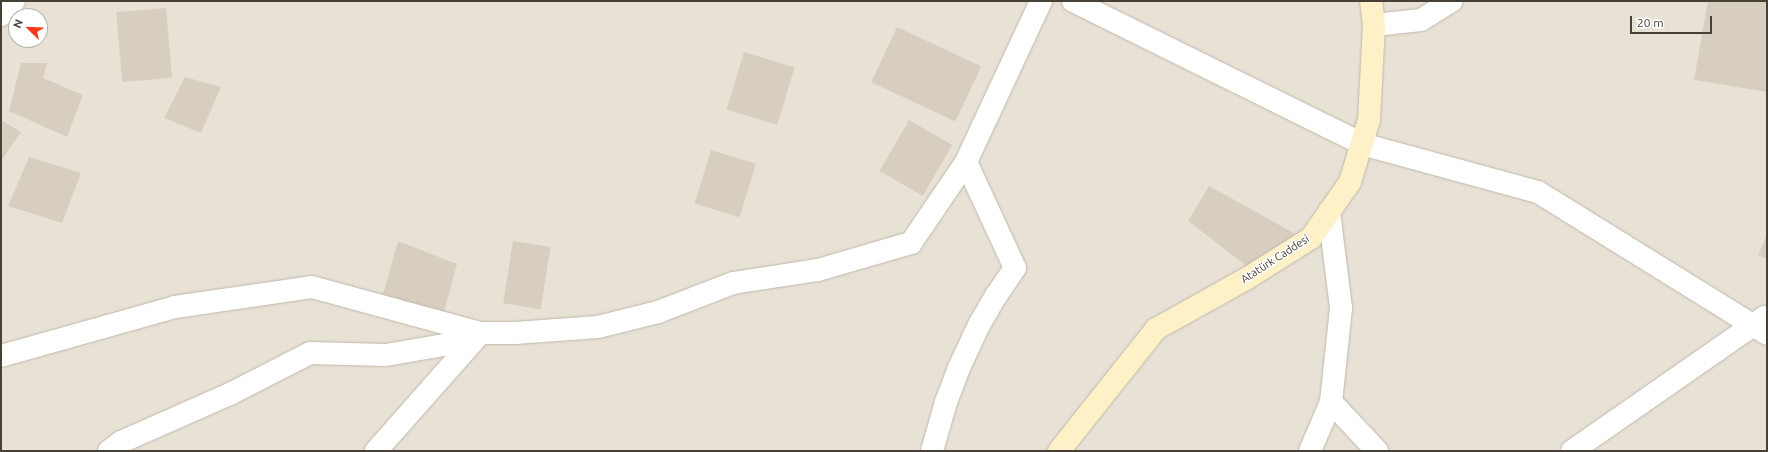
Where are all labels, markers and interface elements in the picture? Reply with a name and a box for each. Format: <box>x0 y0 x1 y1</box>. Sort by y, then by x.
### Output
north arrow <box>8 8 48 48</box>
scale bar <box>1632 8 1714 34</box>
text: 20 m <box>1637 16 1664 29</box>
text: N <box>11 18 25 30</box>
street label: Atatürk Caddesi <box>1238 232 1312 286</box>

